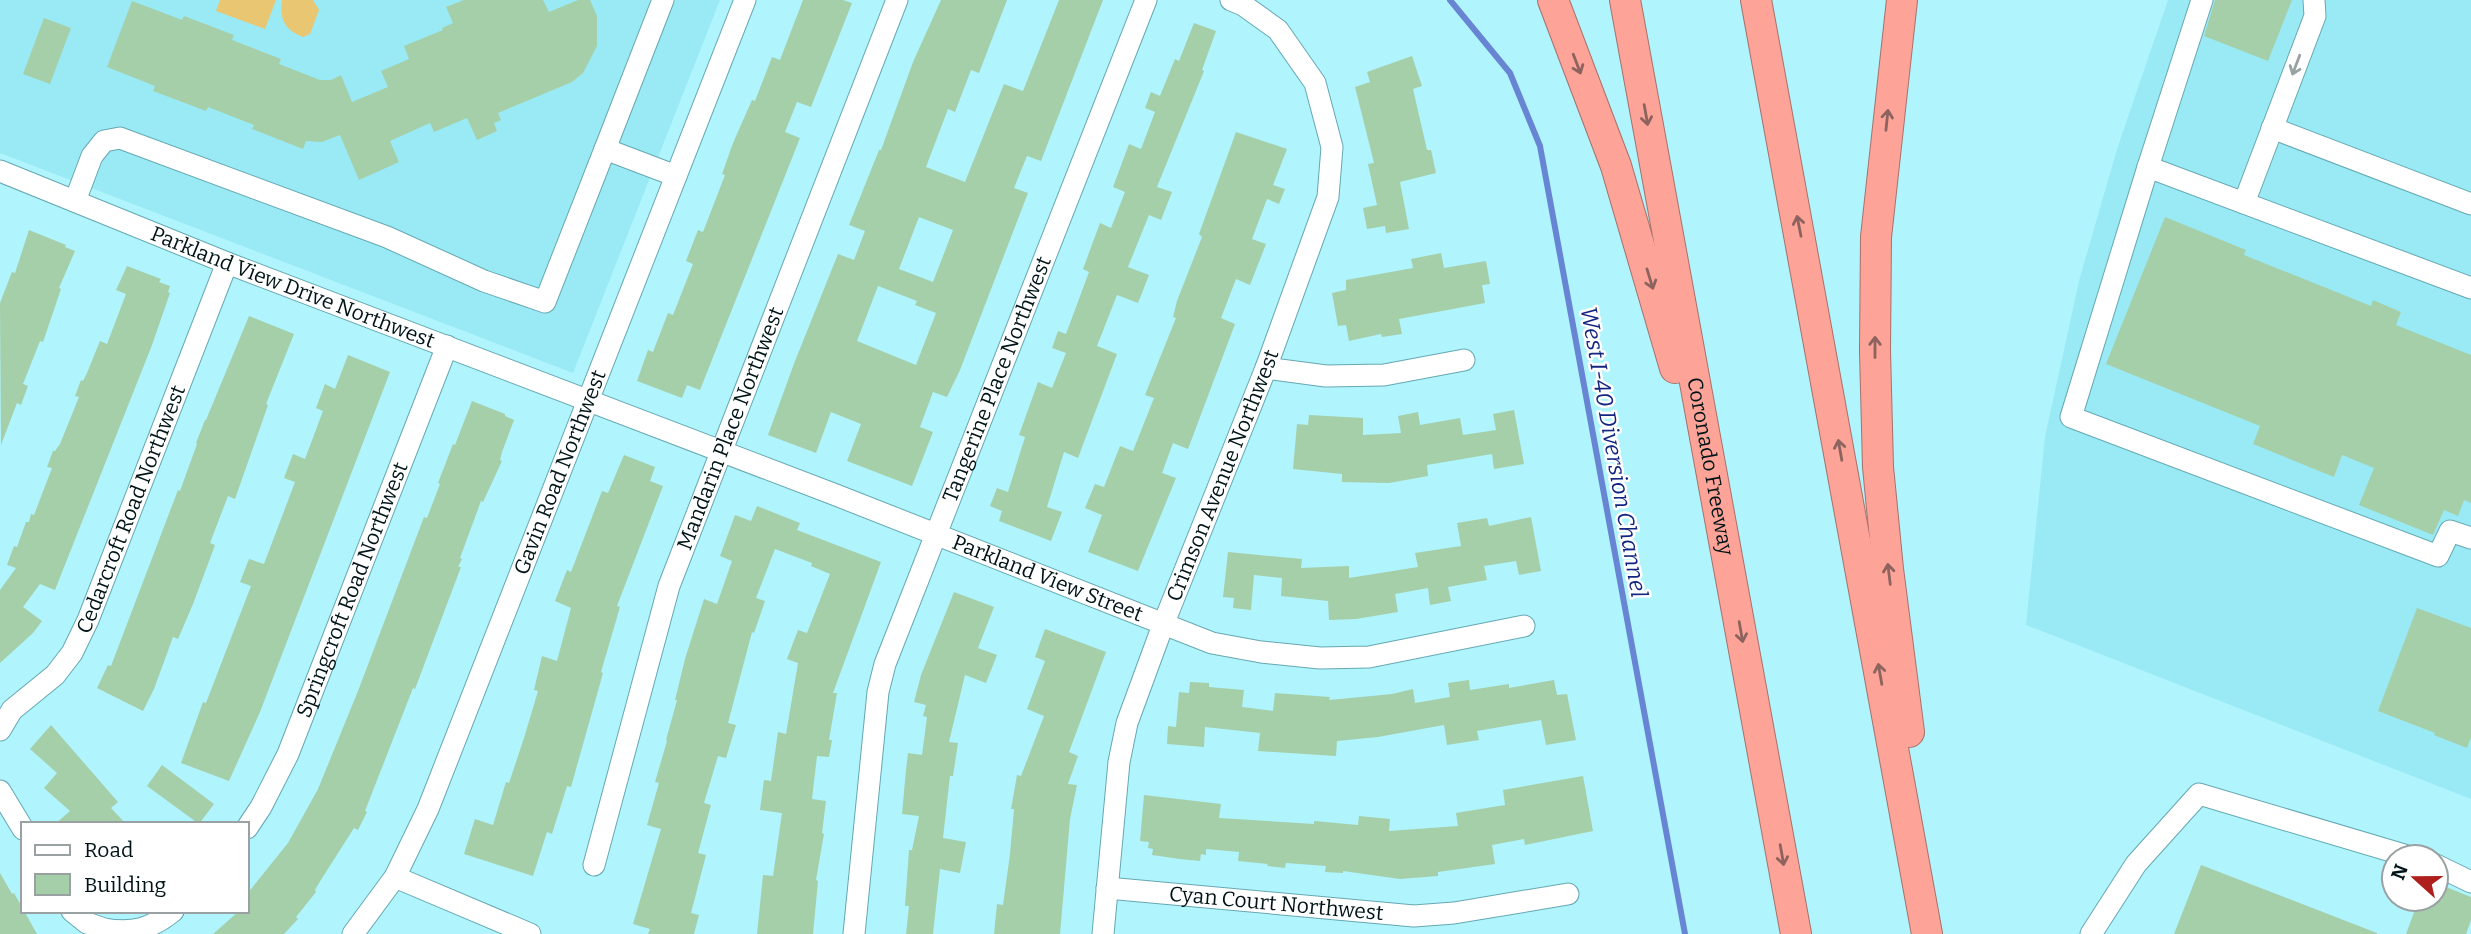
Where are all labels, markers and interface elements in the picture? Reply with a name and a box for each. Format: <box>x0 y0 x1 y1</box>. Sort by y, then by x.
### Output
one-way arrow <box>1572 52 1584 74</box>
one-way arrow <box>2289 53 2302 75</box>
one-way arrow <box>1640 103 1653 126</box>
one-way arrow <box>1881 110 1894 132</box>
one-way arrow <box>1791 215 1805 238</box>
street label: Parkland View Drive Northwest <box>147 220 439 354</box>
street label: Tangerine Place Northwest <box>937 252 1057 506</box>
one-way arrow <box>1644 268 1657 290</box>
street label: Mandarin Place Northwest <box>671 303 789 554</box>
water label: West I-40 Diversion Channel <box>1575 304 1653 600</box>
one-way arrow <box>1868 336 1882 359</box>
street label: Crimson Avenue Northwest <box>1161 346 1285 605</box>
street label: Gavin Road Northwest <box>508 366 612 578</box>
street label: Coronado Freeway <box>1681 375 1740 558</box>
street label: Cedarcroft Road Northwest <box>70 381 191 638</box>
one-way arrow <box>1833 439 1846 462</box>
street label: Springcroft Road Northwest <box>291 458 414 721</box>
street label: Parkland View Street <box>949 529 1147 628</box>
one-way arrow <box>1882 563 1895 586</box>
one-way arrow <box>1735 620 1748 643</box>
one-way arrow <box>1873 663 1887 686</box>
legend <box>21 822 248 913</box>
text: Road <box>84 837 133 863</box>
one-way arrow <box>1776 843 1789 866</box>
north arrow <box>2380 843 2450 913</box>
text: N <box>2386 861 2413 883</box>
text: Building <box>84 872 167 898</box>
street label: Cyan Court Northwest <box>1168 881 1385 926</box>

